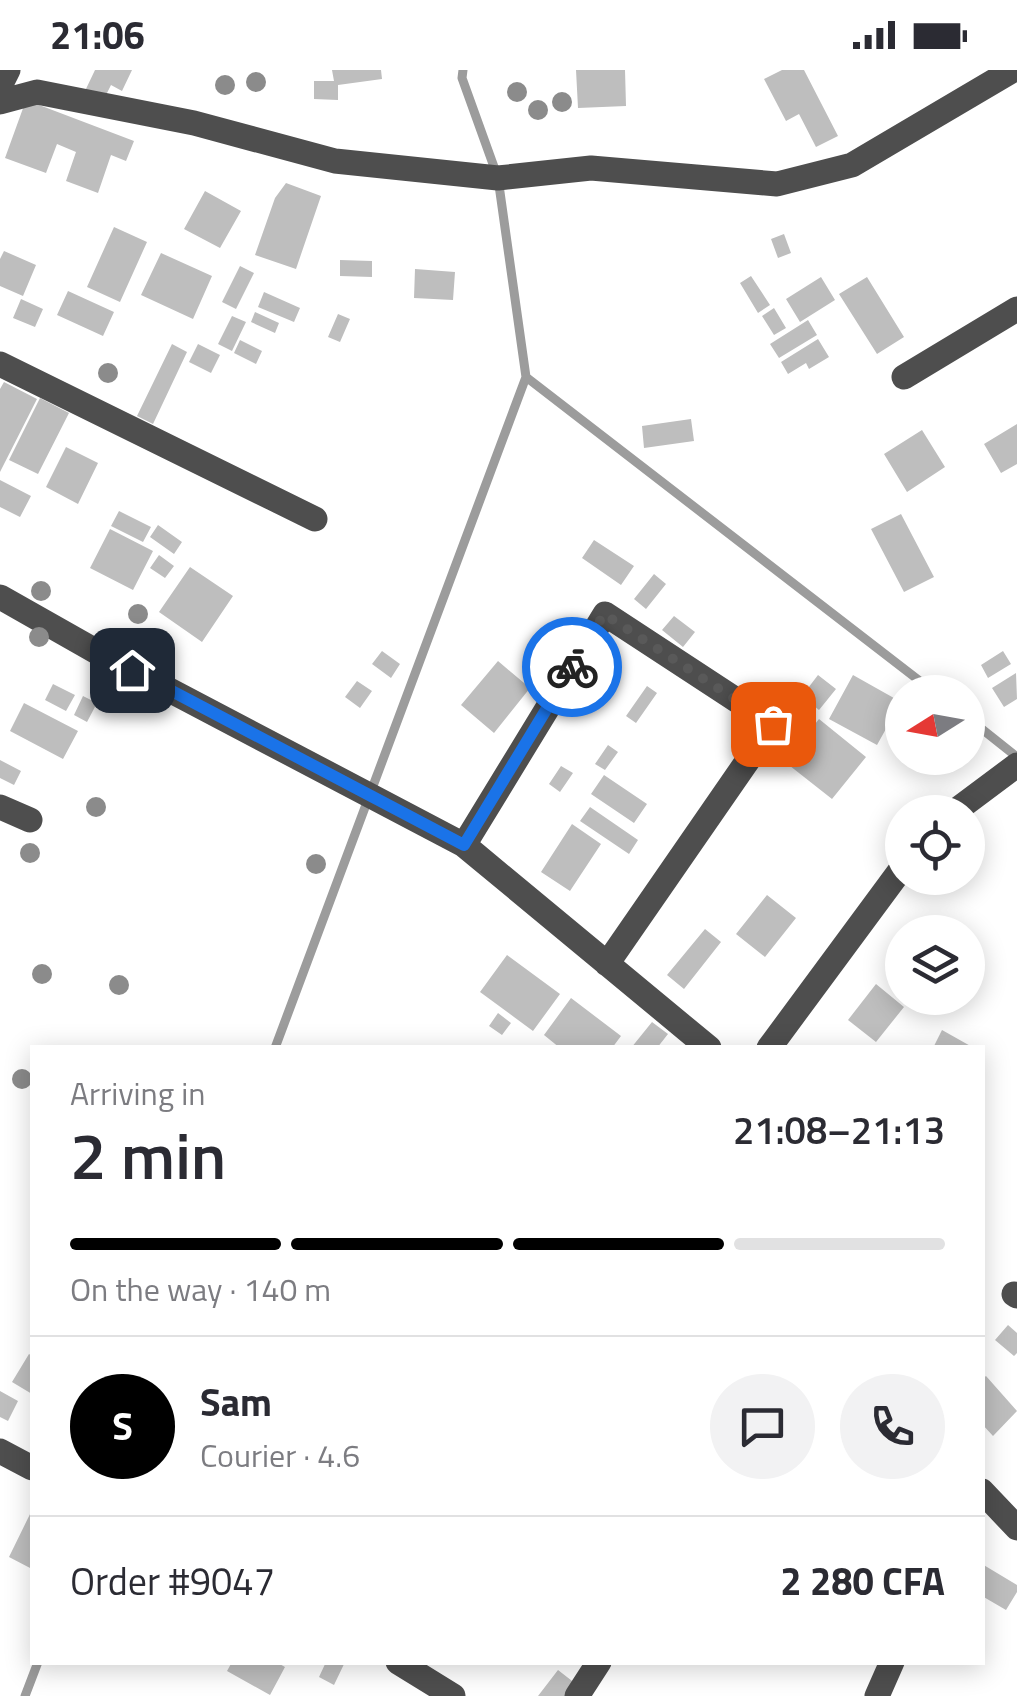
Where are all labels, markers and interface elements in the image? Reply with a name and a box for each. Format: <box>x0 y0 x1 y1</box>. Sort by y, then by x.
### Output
text: 21:06 <box>50 6 145 64</box>
courier <box>522 617 622 717</box>
pin <box>90 628 175 713</box>
icon: bike <box>545 640 600 695</box>
icon: home <box>105 643 160 698</box>
north arrow <box>885 675 985 775</box>
map controls <box>885 675 985 1015</box>
pin <box>731 682 816 767</box>
icon: bag <box>746 697 801 752</box>
button: locate <box>885 795 985 895</box>
button: layers <box>885 915 985 1015</box>
text: Arriving in <box>70 1069 206 1117</box>
text: 21:08–21:13 <box>733 1101 945 1159</box>
text: 2 min <box>70 1105 226 1204</box>
text: On the way · 140 m <box>70 1265 331 1313</box>
text: Sam <box>200 1373 272 1431</box>
button: chat <box>710 1374 815 1479</box>
button: phone <box>840 1374 945 1479</box>
text: S <box>112 1397 133 1455</box>
text: Courier · 4.6 <box>200 1431 360 1479</box>
text: Order #9047 <box>70 1552 275 1610</box>
text: 2 280 CFA <box>780 1552 945 1610</box>

